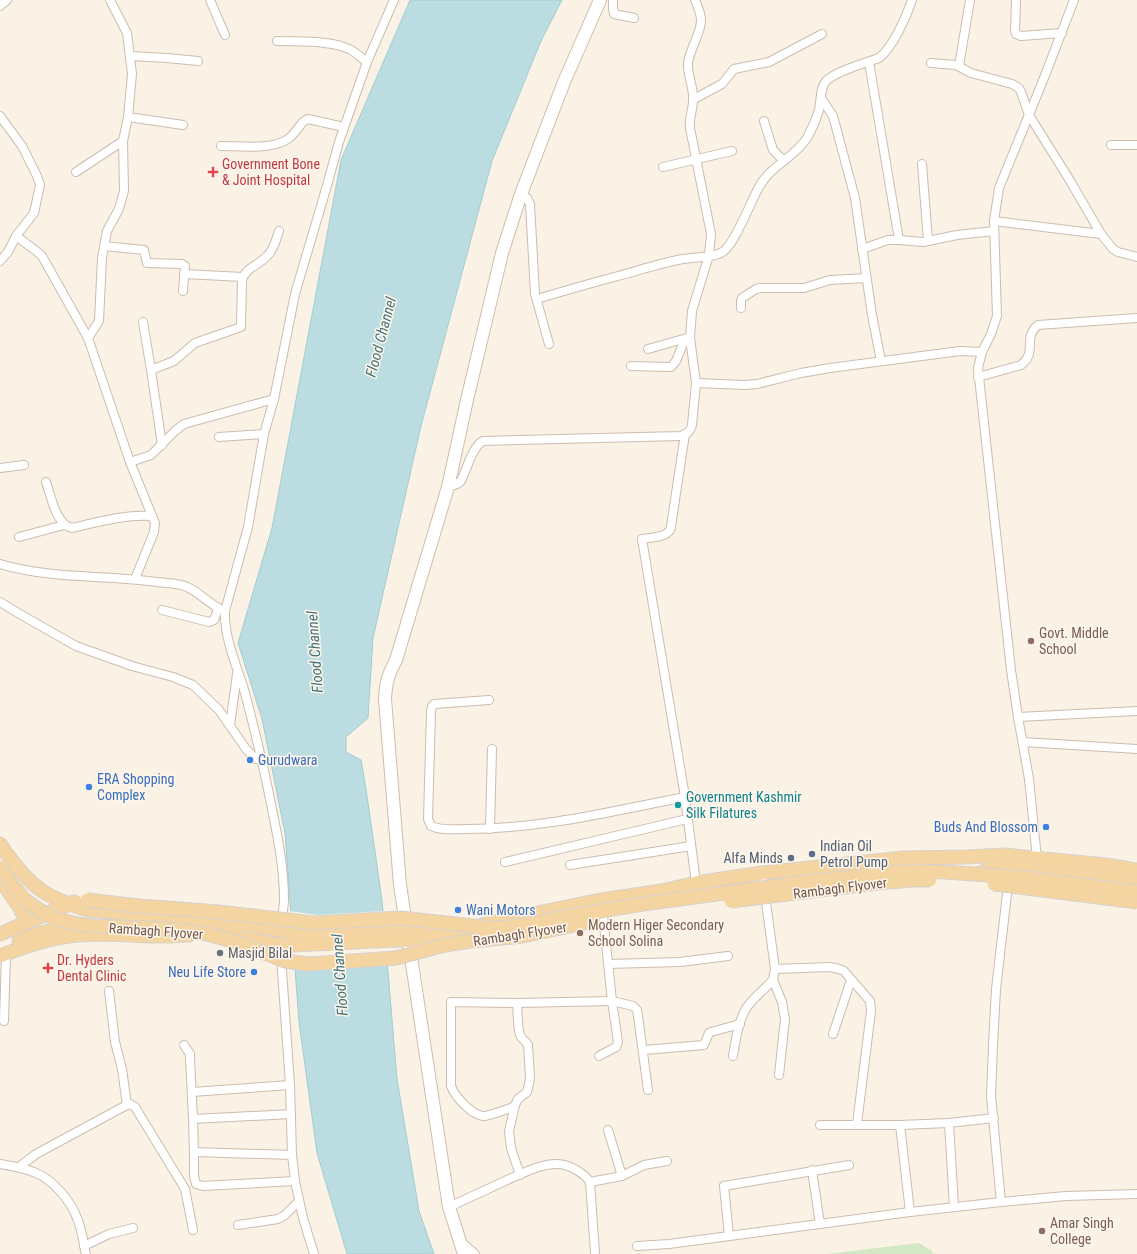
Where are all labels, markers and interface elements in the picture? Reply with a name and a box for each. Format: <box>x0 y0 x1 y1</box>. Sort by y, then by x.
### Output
place label: Government Bone & Joint Hospital <box>222 156 320 188</box>
marker: Government Bone & Joint Hospital <box>207 166 219 178</box>
water label: Flood Channel <box>362 294 400 379</box>
water label: Flood Channel <box>303 610 327 694</box>
place label: Govt. Middle School <box>1039 625 1109 657</box>
marker: Govt. Middle School <box>1026 636 1036 646</box>
place label: Gurudwara <box>258 752 318 768</box>
marker: Gurudwara <box>245 755 255 765</box>
place label: ERA Shopping Complex <box>97 771 174 803</box>
marker: ERA Shopping Complex <box>84 782 94 792</box>
place label: Government Kashmir Silk Filatures <box>686 789 801 821</box>
marker: Government Kashmir Silk Filatures <box>673 800 683 810</box>
place label: Buds And Blossom <box>934 819 1038 835</box>
marker: Buds And Blossom <box>1041 822 1051 832</box>
place label: Indian Oil Petrol Pump <box>820 838 888 870</box>
marker: Indian Oil Petrol Pump <box>807 849 817 859</box>
place label: Alfa Minds <box>723 850 783 866</box>
marker: Alfa Minds <box>786 853 796 863</box>
street label: Rambagh Flyover <box>792 874 888 902</box>
place label: Wani Motors <box>466 902 536 918</box>
marker: Wani Motors <box>453 905 463 915</box>
place label: Modern Higer Secondary School Solina <box>588 917 724 949</box>
street label: Rambagh Flyover <box>472 919 568 949</box>
street label: Rambagh Flyover <box>108 920 204 942</box>
marker: Modern Higer Secondary School Solina <box>575 928 585 938</box>
water label: Flood Channel <box>328 933 352 1017</box>
place label: Masjid Bilal <box>228 945 292 961</box>
marker: Masjid Bilal <box>215 948 225 958</box>
place label: Dr. Hyders Dental Clinic <box>57 952 126 984</box>
marker: Dr. Hyders Dental Clinic <box>42 962 54 974</box>
place label: Neu Life Store <box>168 964 246 980</box>
marker: Neu Life Store <box>249 967 259 977</box>
place label: Amar Singh College <box>1050 1215 1114 1247</box>
marker: Amar Singh College <box>1037 1226 1047 1236</box>

